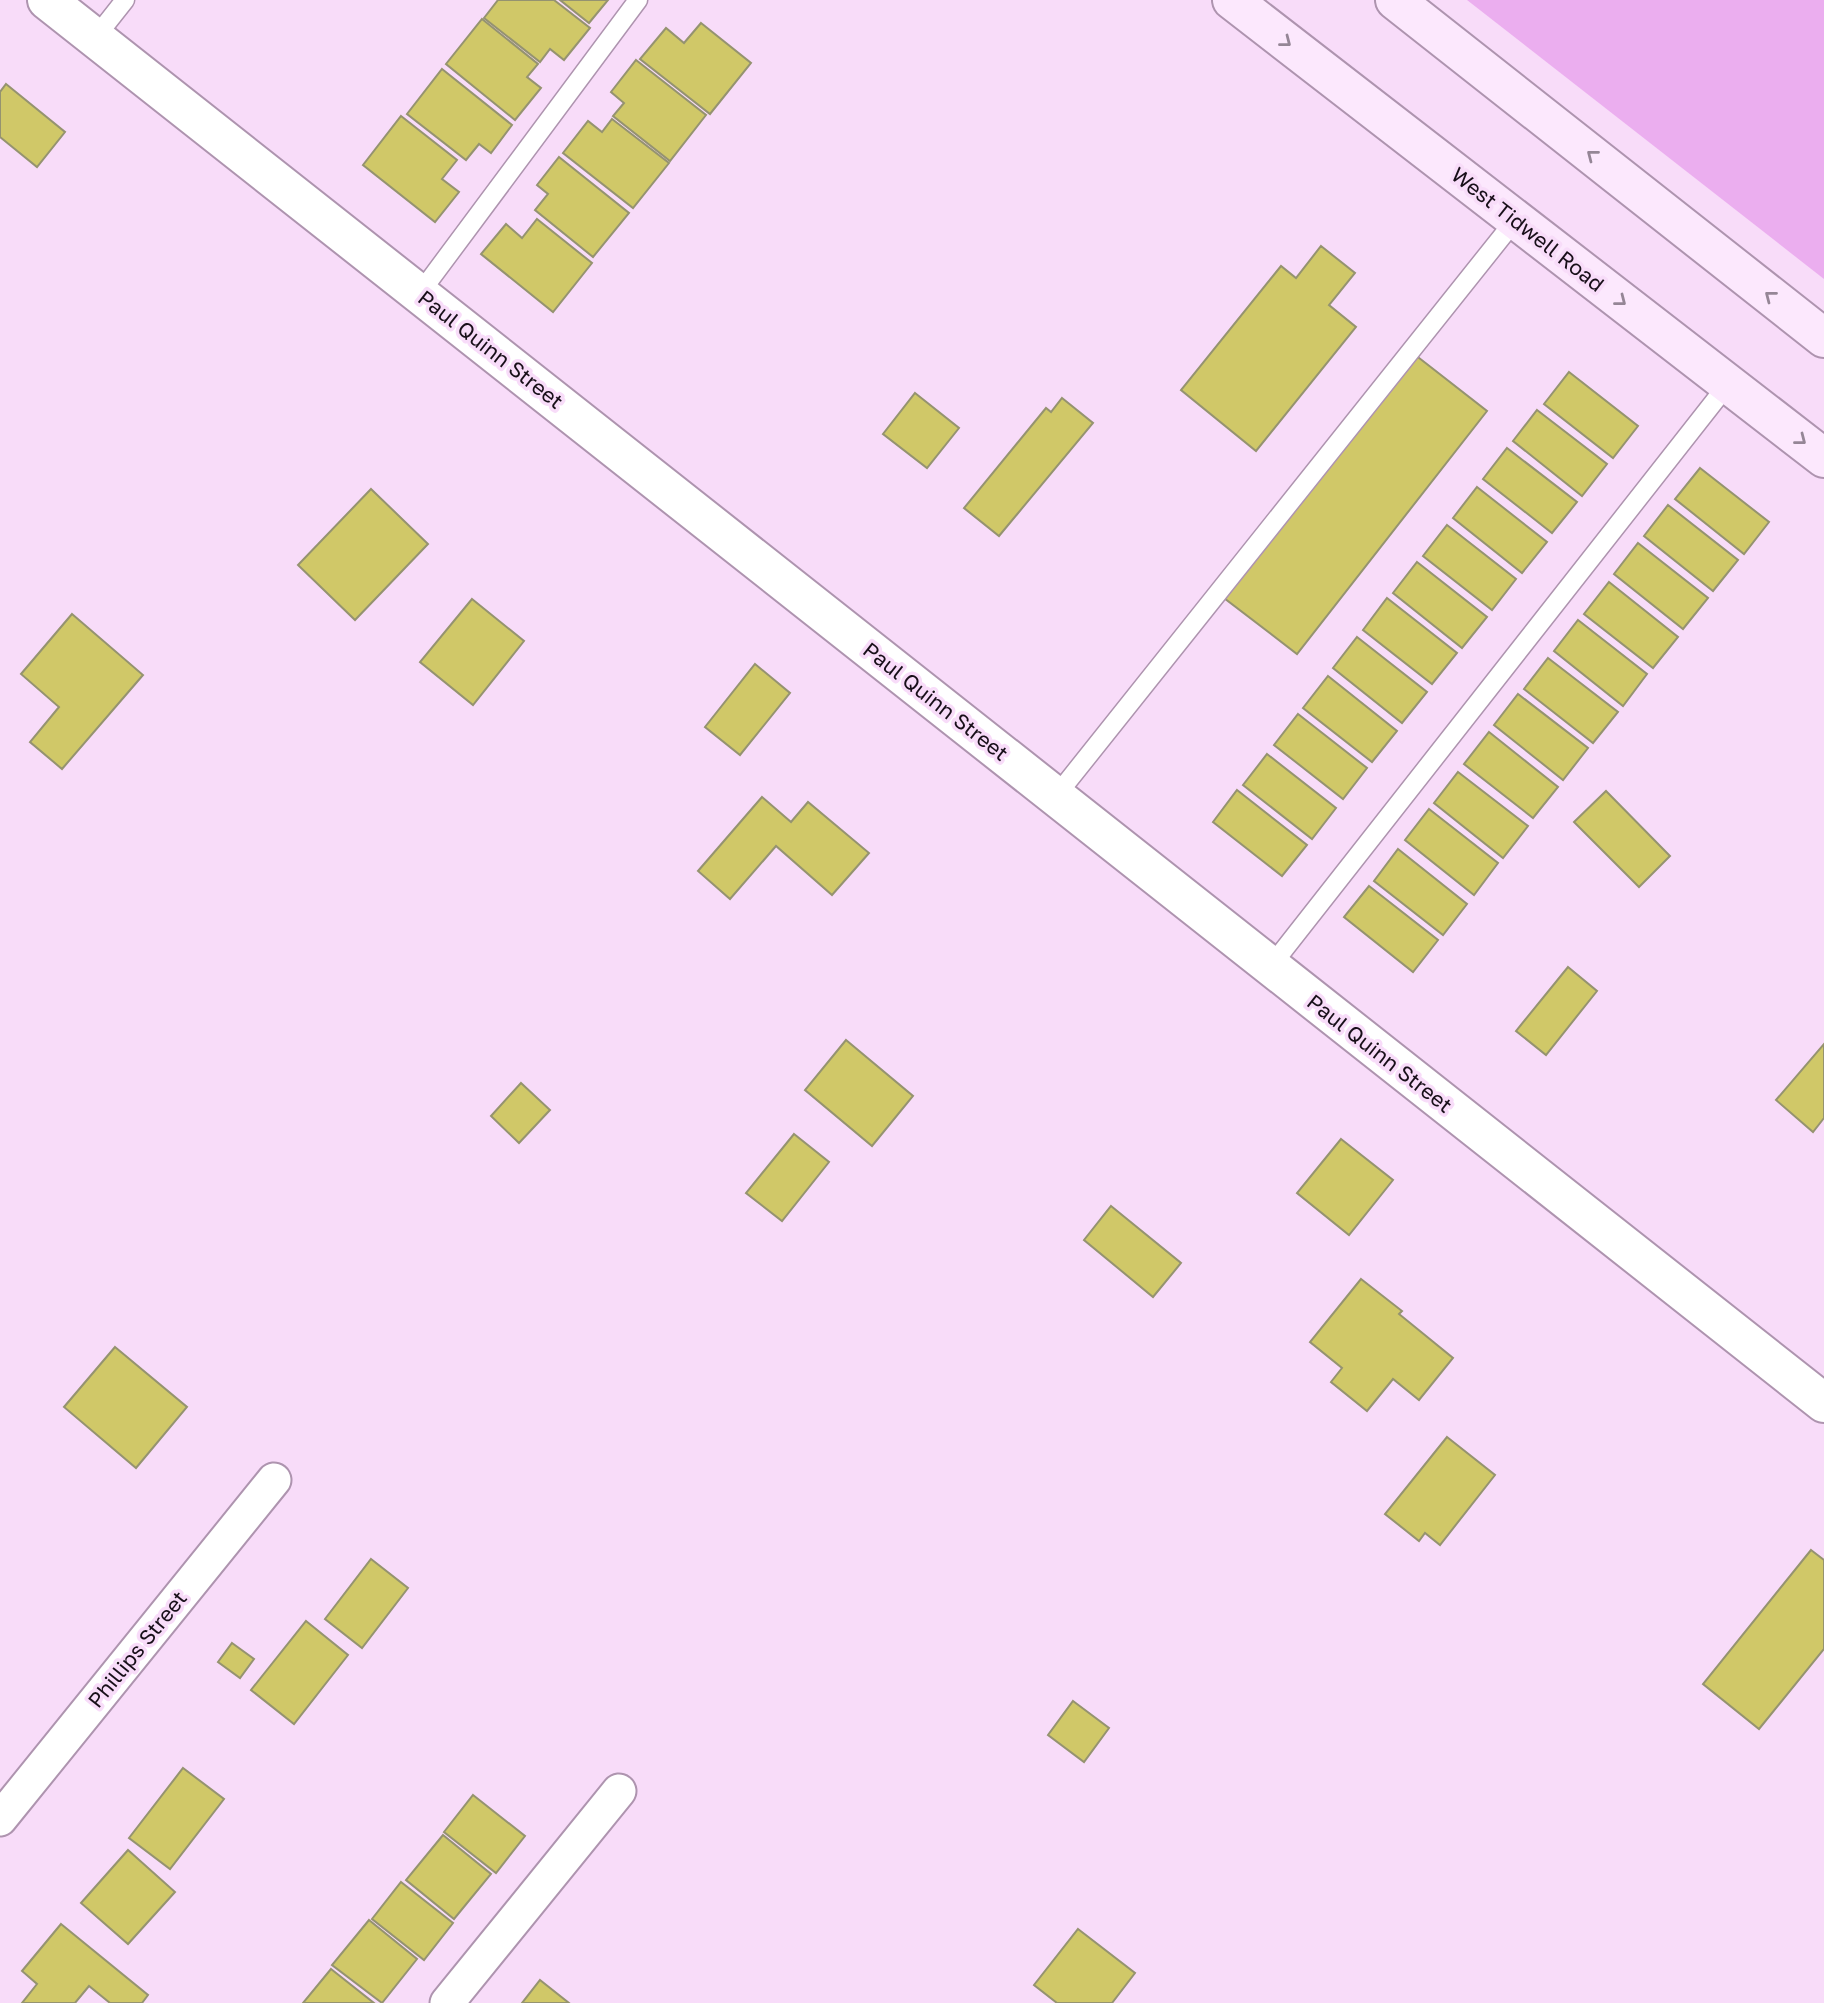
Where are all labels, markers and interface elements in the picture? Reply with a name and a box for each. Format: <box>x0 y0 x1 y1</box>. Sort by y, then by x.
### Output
one-way arrow <box>1279 33 1291 46</box>
one-way arrow <box>1587 151 1599 164</box>
street label: West Tidwell Road <box>1446 161 1610 297</box>
street label: Paul Quinn Street <box>413 284 569 414</box>
one-way arrow <box>1766 291 1778 304</box>
one-way arrow <box>1613 292 1626 305</box>
one-way arrow <box>1793 432 1806 445</box>
street label: Paul Quinn Street <box>858 636 1014 766</box>
street label: Paul Quinn Street <box>1302 988 1458 1118</box>
street label: Phillips Street <box>82 1585 192 1713</box>

